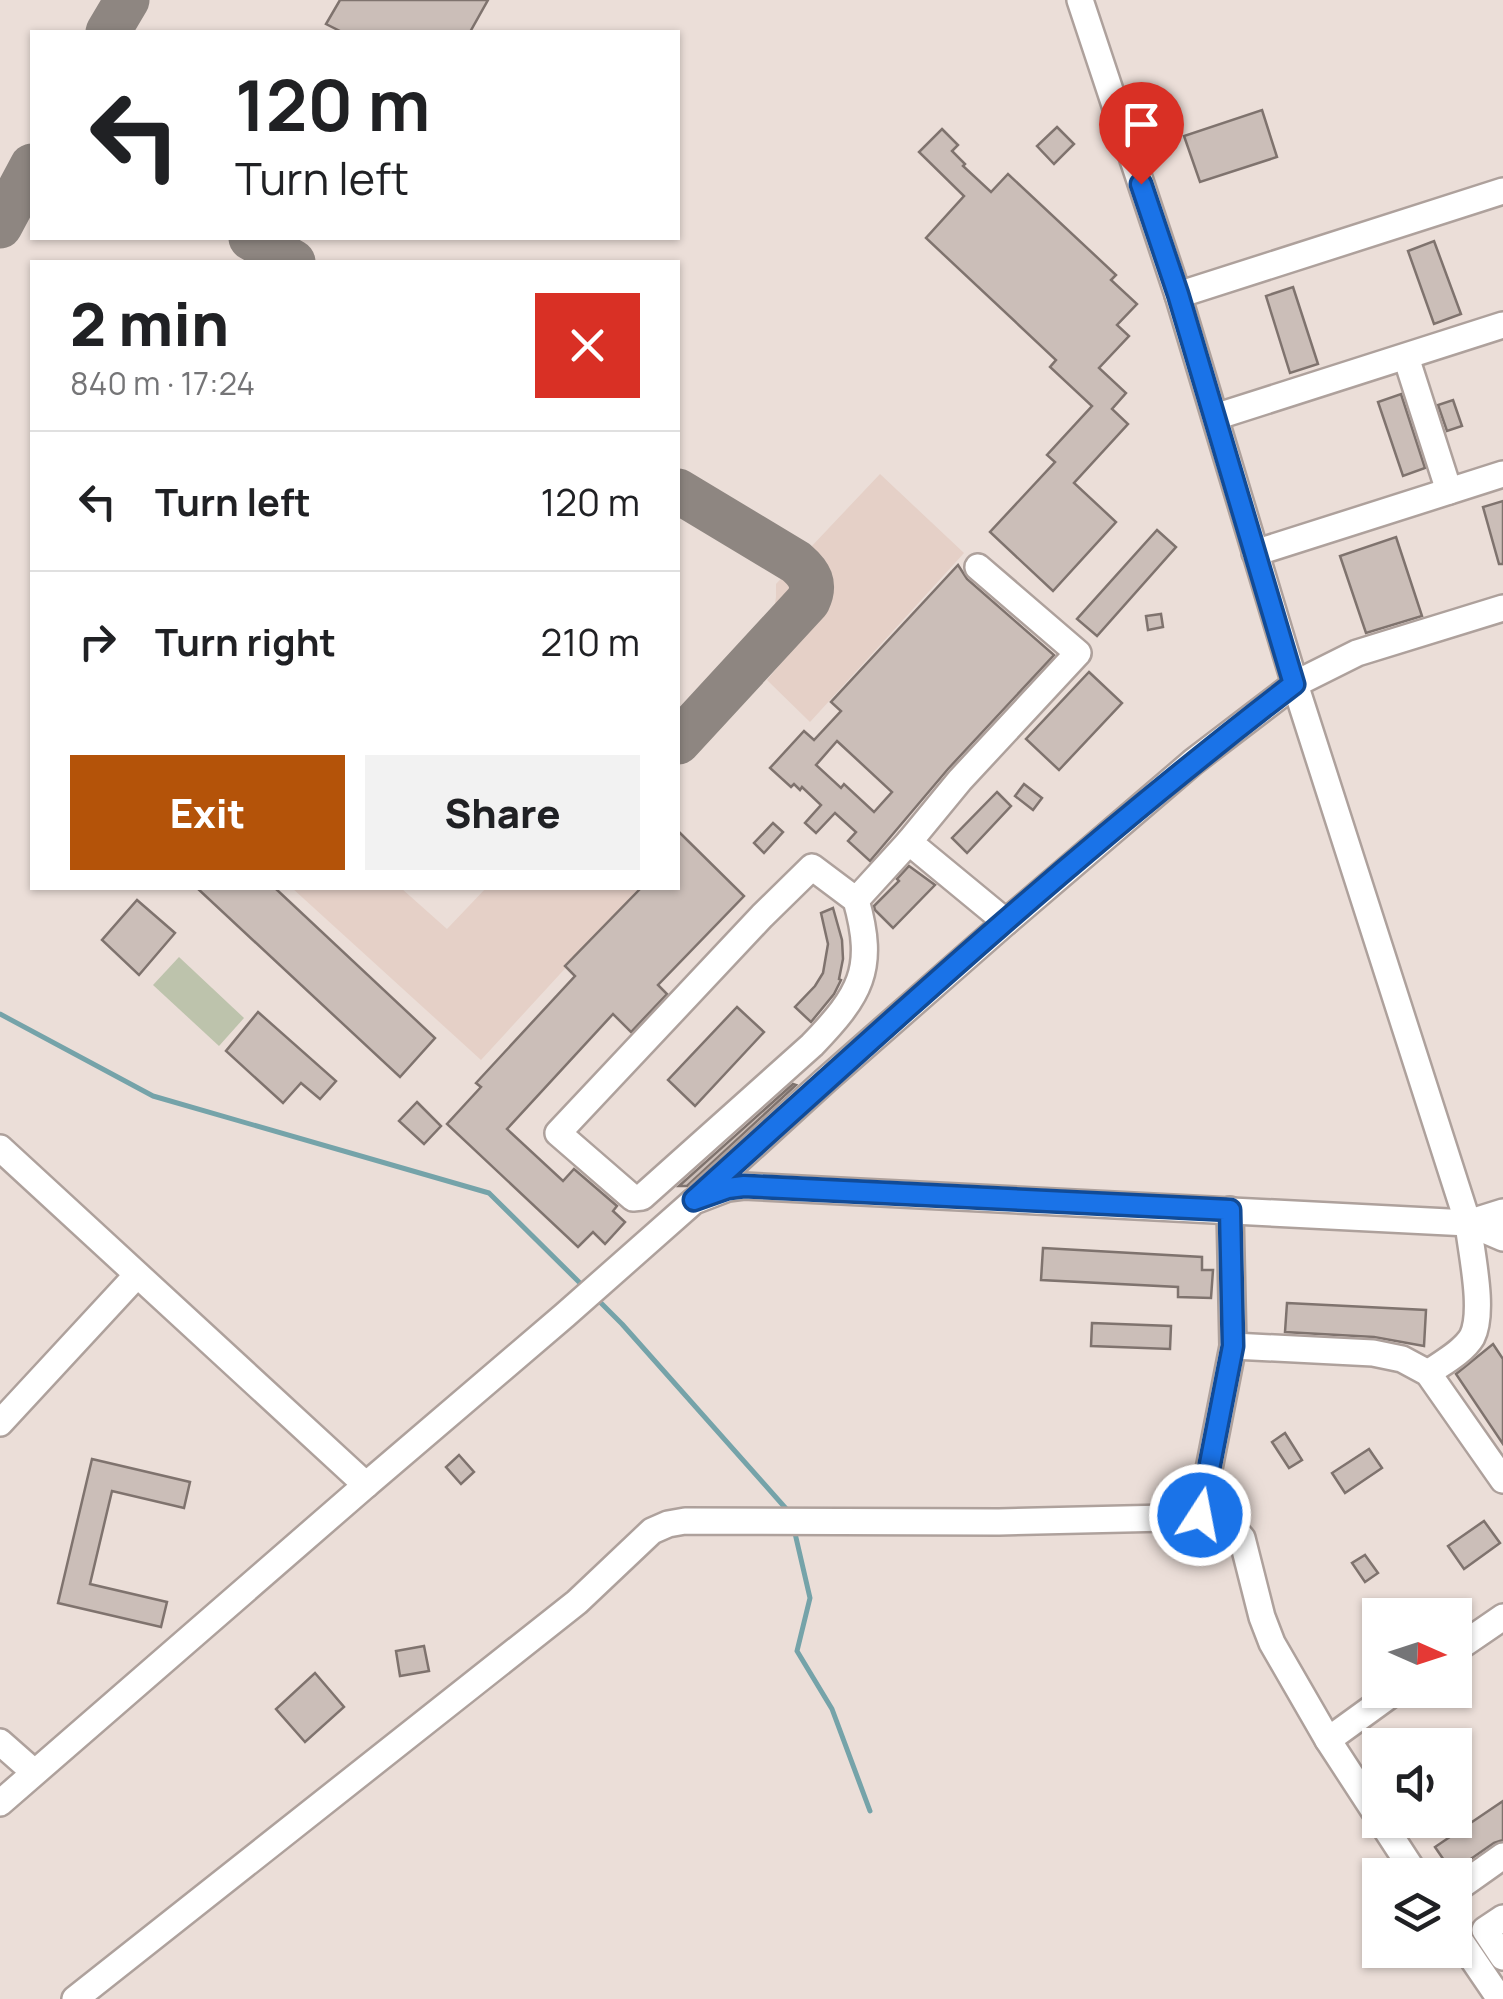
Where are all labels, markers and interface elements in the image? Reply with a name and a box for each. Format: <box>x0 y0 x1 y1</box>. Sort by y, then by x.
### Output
text: 120 m <box>235 56 430 152</box>
icon: left <box>70 70 200 200</box>
pin <box>1099 82 1184 185</box>
icon: arrive <box>1114 97 1169 152</box>
text: Turn left <box>235 147 409 209</box>
text: 2 min <box>70 282 229 364</box>
button: close <box>535 293 640 398</box>
text: 840 m · 17:24 <box>70 361 255 405</box>
icon: left <box>70 474 125 529</box>
text: Turn left <box>155 475 311 527</box>
text: 120 m <box>541 475 640 527</box>
icon: right <box>70 614 125 669</box>
text: Turn right <box>155 615 336 667</box>
text: 210 m <box>541 615 640 667</box>
button: Exit <box>70 755 345 870</box>
button: Share <box>365 755 640 870</box>
position arrow <box>1148 1463 1252 1567</box>
north arrow <box>1362 1598 1472 1708</box>
map controls <box>1362 1598 1472 1968</box>
button: sound <box>1362 1728 1472 1838</box>
button: layers <box>1362 1858 1472 1968</box>

